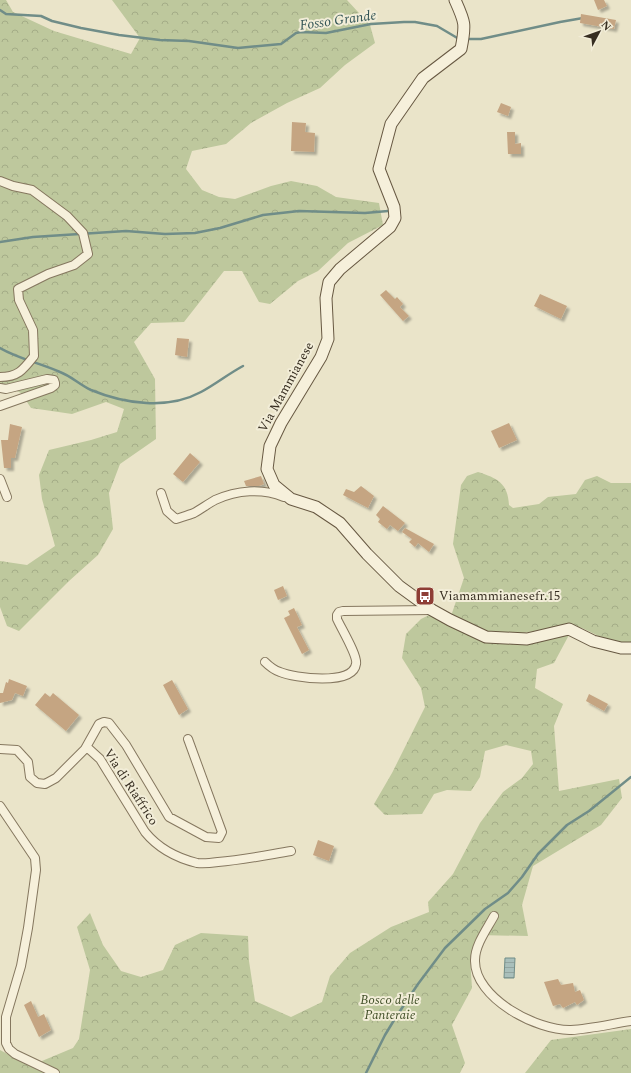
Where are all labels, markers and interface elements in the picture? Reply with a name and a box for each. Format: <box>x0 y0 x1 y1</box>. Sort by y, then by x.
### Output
water label: Fosso Grande <box>298 4 378 36</box>
north arrow <box>579 12 619 52</box>
text: N <box>597 17 616 35</box>
street label: Via Mammianese <box>253 338 319 436</box>
bus stop icon: Viamammianesefr.15 <box>414 585 436 607</box>
place label: Viamammianesefr.15 <box>439 586 560 606</box>
street label: Via di Riaffrico <box>99 745 163 829</box>
park label: Bosco delle Panteraie <box>360 990 420 1025</box>

